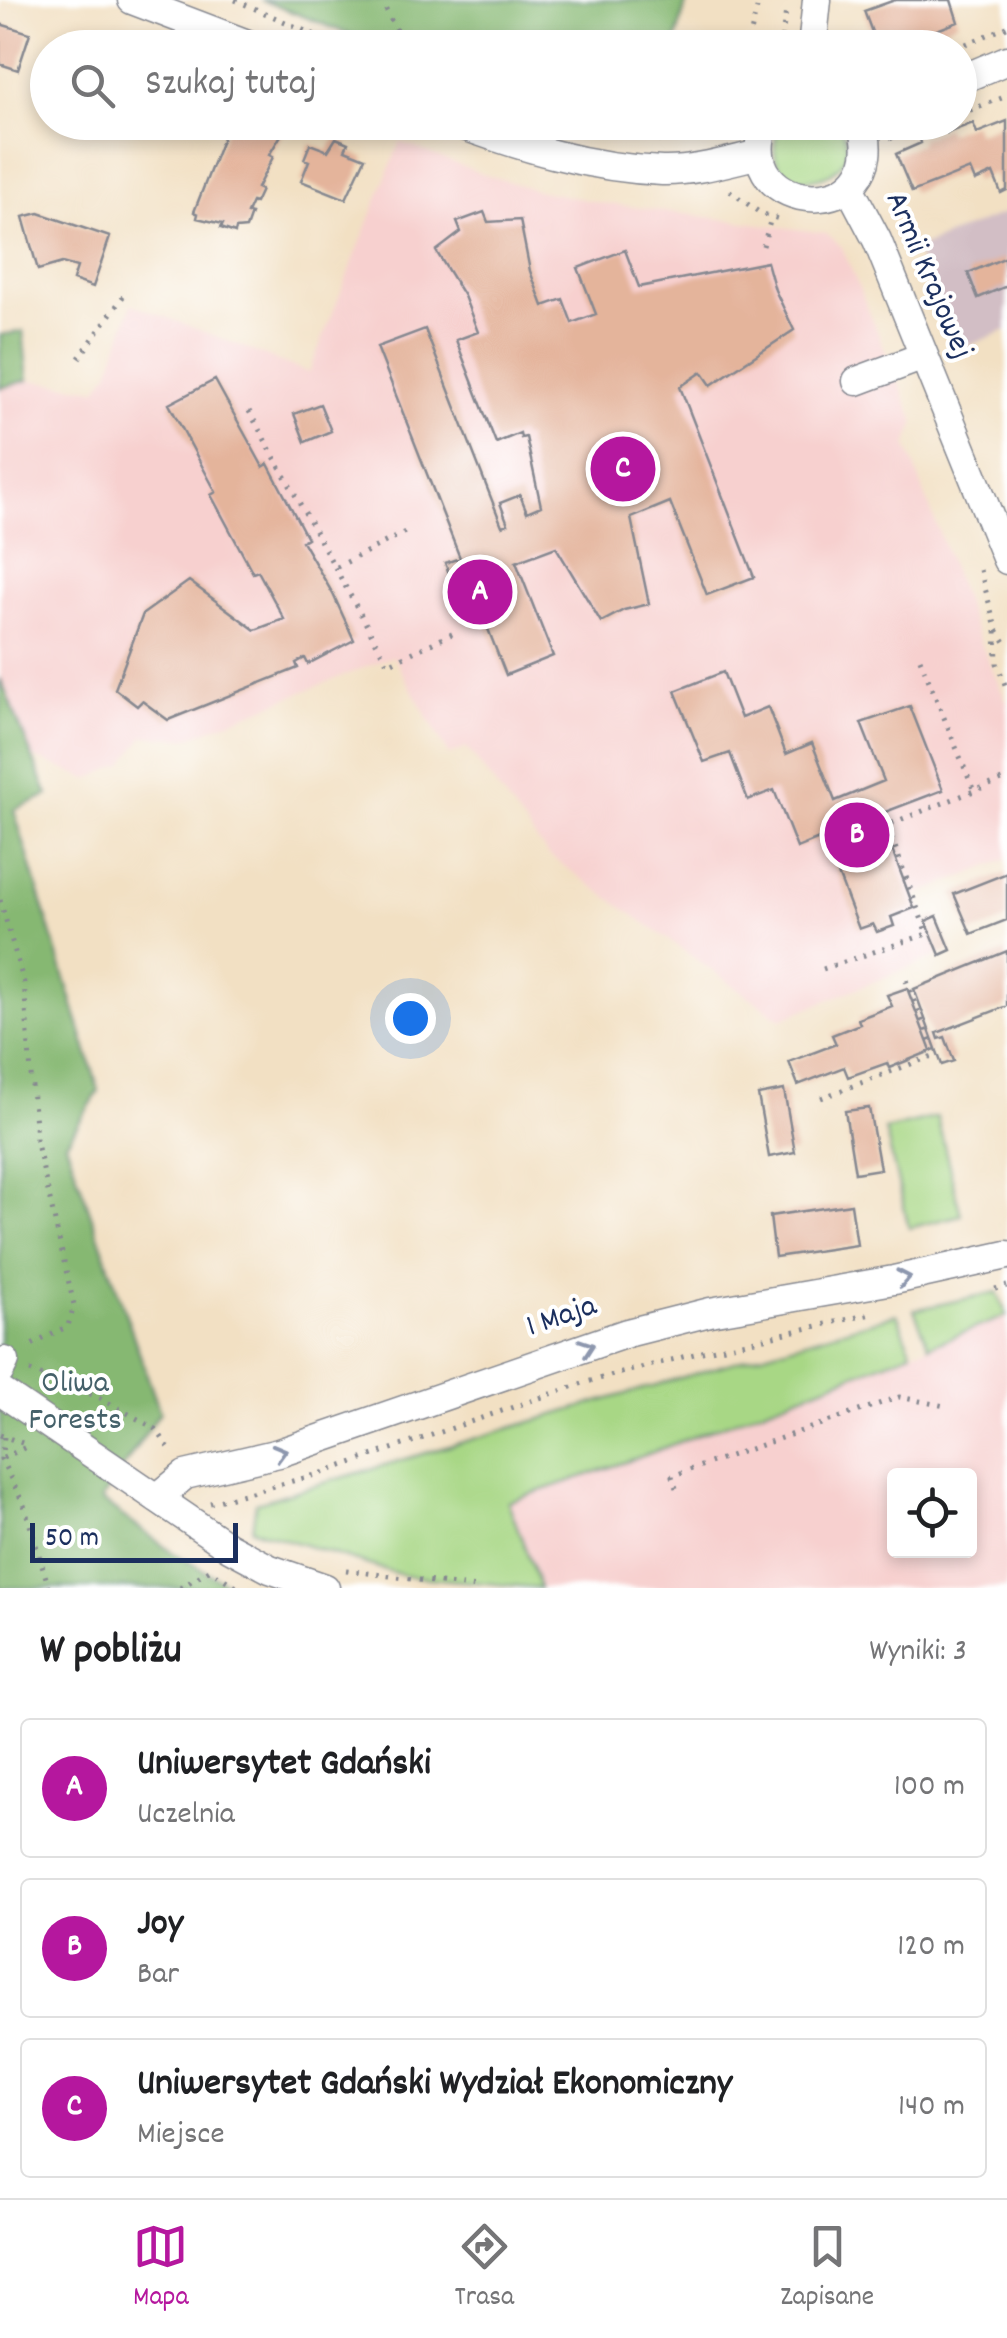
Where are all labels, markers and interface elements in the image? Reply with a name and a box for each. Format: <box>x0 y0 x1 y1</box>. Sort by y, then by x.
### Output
search box <box>30 30 977 140</box>
icon: search <box>65 58 120 113</box>
text: Szukaj tutaj <box>145 58 317 113</box>
street label: Armii Krajowej <box>871 185 983 367</box>
pin: C <box>590 432 656 506</box>
pin: A <box>448 554 512 630</box>
pin: B <box>824 798 890 872</box>
your location <box>385 993 436 1044</box>
one-way arrow <box>896 1268 912 1289</box>
street label: 1 Maja <box>521 1284 604 1351</box>
one-way arrow <box>578 1338 595 1358</box>
park label: Oliwa Forests <box>28 1362 122 1445</box>
one-way arrow <box>270 1443 287 1464</box>
map controls <box>887 1468 977 1558</box>
button: locate <box>887 1468 977 1558</box>
scale bar <box>30 1518 238 1562</box>
text: 50 m <box>45 1520 99 1560</box>
text: W pobliżu <box>40 1623 182 1683</box>
text: Wyniki: 3 <box>869 1630 967 1676</box>
text: Uniwersytet Gdański <box>137 1738 431 1793</box>
text: A <box>66 1765 83 1811</box>
text: 100 m <box>894 1765 965 1811</box>
text: Uczelnia <box>137 1793 235 1839</box>
text: Joy <box>137 1898 183 1953</box>
text: B <box>67 1925 82 1971</box>
text: 120 m <box>897 1925 965 1971</box>
text: Bar <box>137 1953 179 1999</box>
text: Uniwersytet Gdański Wydział Ekonomiczny <box>137 2058 732 2113</box>
text: C <box>67 2085 82 2131</box>
text: 140 m <box>898 2085 965 2131</box>
text: Miejsce <box>137 2113 225 2159</box>
tab: Mapa <box>133 2219 189 2319</box>
tab: Trasa <box>455 2219 514 2319</box>
tab: Zapisane <box>780 2219 874 2319</box>

